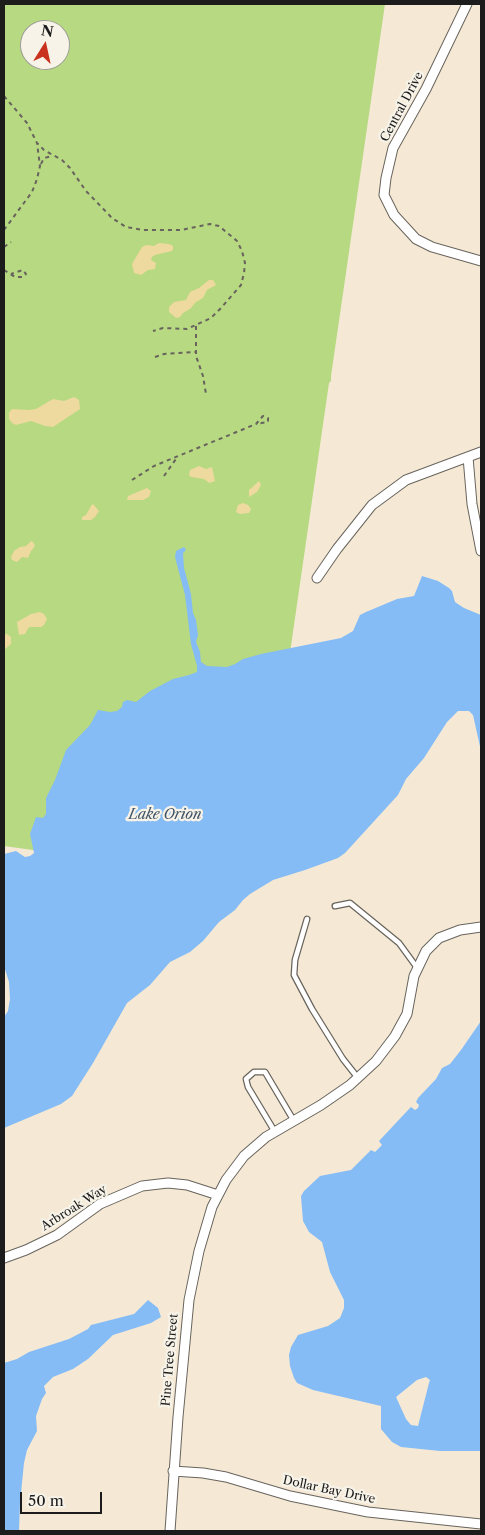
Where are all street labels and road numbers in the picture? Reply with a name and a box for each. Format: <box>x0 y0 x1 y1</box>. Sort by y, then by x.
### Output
street label: Central Drive <box>378 70 426 144</box>
street label: Arbroak Way <box>39 1182 109 1234</box>
street label: Pine Tree Street <box>159 1313 181 1407</box>
street label: Dollar Bay Drive <box>281 1473 377 1507</box>

